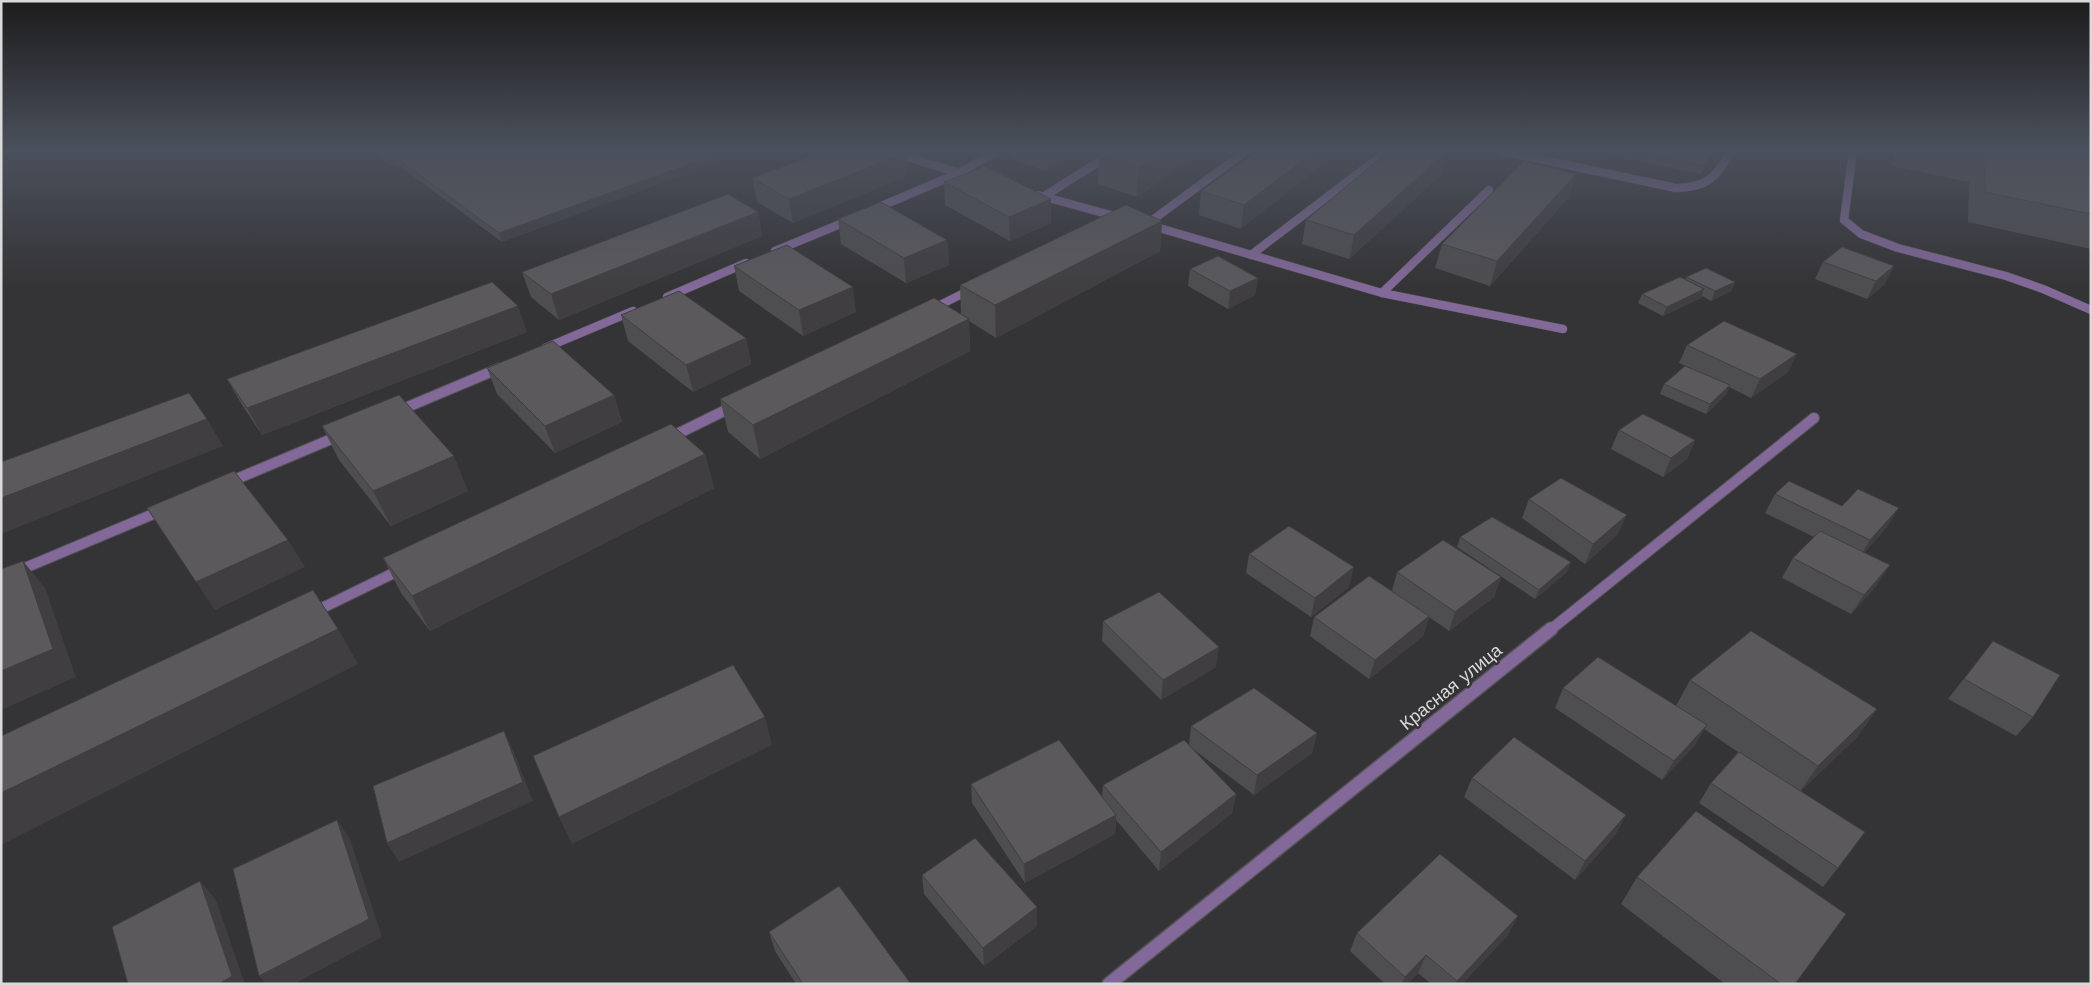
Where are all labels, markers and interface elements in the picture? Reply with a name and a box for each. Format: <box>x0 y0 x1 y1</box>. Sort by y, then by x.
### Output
street label: Красная улица <box>1396 639 1507 734</box>

